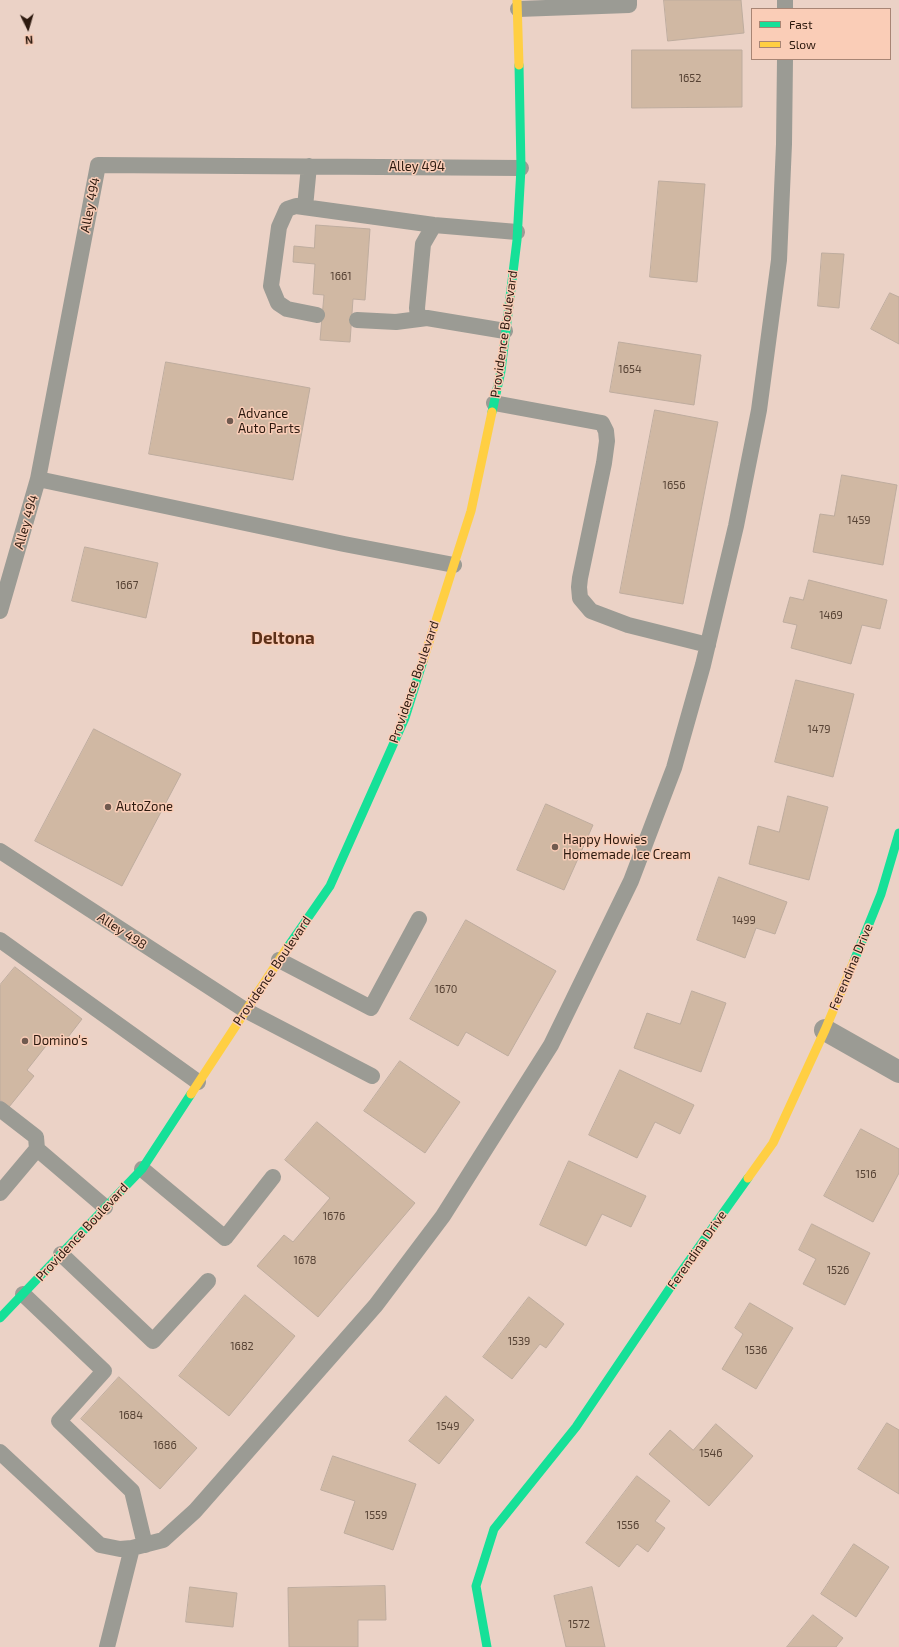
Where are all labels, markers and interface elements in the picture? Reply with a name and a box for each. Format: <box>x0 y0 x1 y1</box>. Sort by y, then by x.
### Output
north arrow <box>8 8 48 48</box>
legend <box>751 8 891 60</box>
text: Fast <box>789 17 812 31</box>
text: N <box>25 34 34 47</box>
text: Slow <box>789 37 816 51</box>
house number: 1652 <box>679 71 701 85</box>
street label: Alley 494 <box>389 159 445 175</box>
street label: Alley 494 <box>77 176 103 234</box>
house number: 1661 <box>330 269 352 283</box>
street label: Providence Boulevard <box>487 269 521 399</box>
house number: 1654 <box>618 362 642 376</box>
place label: Advance Auto Parts <box>238 406 300 437</box>
marker: Advance Auto Parts <box>225 416 235 426</box>
house number: 1656 <box>663 478 685 492</box>
street label: Alley 494 <box>11 493 41 551</box>
house number: 1459 <box>847 513 871 527</box>
house number: 1667 <box>116 578 138 592</box>
house number: 1469 <box>819 608 843 622</box>
street label: Providence Boulevard <box>386 619 442 745</box>
district label: Deltona <box>251 628 315 648</box>
house number: 1479 <box>807 722 831 736</box>
place label: AutoZone <box>116 799 173 815</box>
marker: AutoZone <box>103 802 113 812</box>
place label: Happy Howies Homemade Ice Cream <box>563 832 691 863</box>
marker: Happy Howies Homemade Ice Cream <box>550 842 560 852</box>
street label: Alley 498 <box>94 909 150 953</box>
street label: Providence Boulevard <box>230 913 314 1029</box>
house number: 1499 <box>732 913 756 927</box>
street label: Ferendina Drive <box>826 921 876 1013</box>
house number: 1670 <box>435 982 457 996</box>
place label: Domino's <box>33 1033 88 1049</box>
marker: Domino's <box>20 1036 30 1046</box>
house number: 1516 <box>856 1167 876 1181</box>
street label: Providence Boulevard <box>33 1180 131 1284</box>
street label: Ferendina Drive <box>664 1208 730 1292</box>
house number: 1676 <box>323 1209 345 1223</box>
house number: 1678 <box>294 1253 316 1267</box>
house number: 1526 <box>827 1263 849 1277</box>
house number: 1539 <box>508 1334 530 1348</box>
house number: 1682 <box>230 1339 254 1353</box>
house number: 1536 <box>745 1343 767 1357</box>
house number: 1684 <box>119 1408 143 1422</box>
house number: 1549 <box>436 1419 460 1433</box>
house number: 1686 <box>153 1438 177 1452</box>
house number: 1546 <box>699 1446 723 1460</box>
house number: 1559 <box>365 1508 387 1522</box>
house number: 1556 <box>617 1518 639 1532</box>
house number: 1572 <box>568 1617 590 1631</box>

